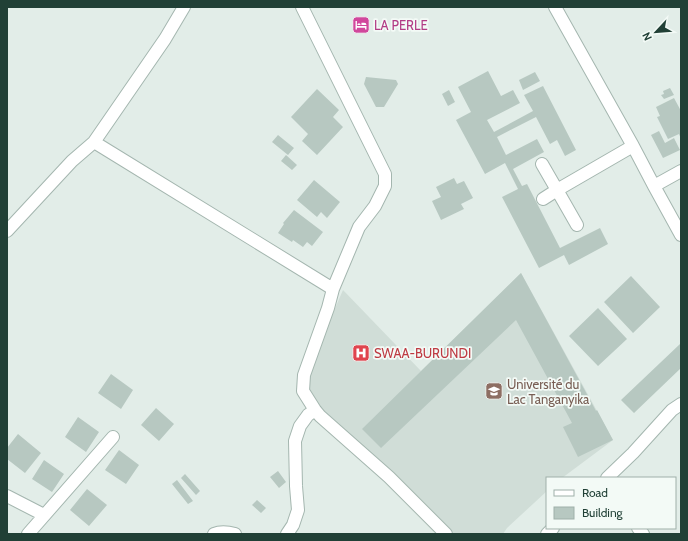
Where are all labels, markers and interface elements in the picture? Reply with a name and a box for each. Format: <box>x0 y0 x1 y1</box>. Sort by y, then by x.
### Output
north arrow <box>636 12 676 52</box>
hotel icon: LA PERLE <box>351 15 371 35</box>
place label: LA PERLE <box>374 17 428 33</box>
text: N <box>639 30 655 43</box>
hospital icon: SWAA-BURUNDI <box>351 343 371 363</box>
place label: SWAA-BURUNDI <box>374 345 471 361</box>
place label: Université du Lac Tanganyika <box>507 376 590 407</box>
school or university icon: Université du Lac Tanganyika <box>484 381 504 401</box>
legend <box>546 477 676 529</box>
text: Road <box>582 485 608 500</box>
text: Building <box>582 505 624 520</box>

